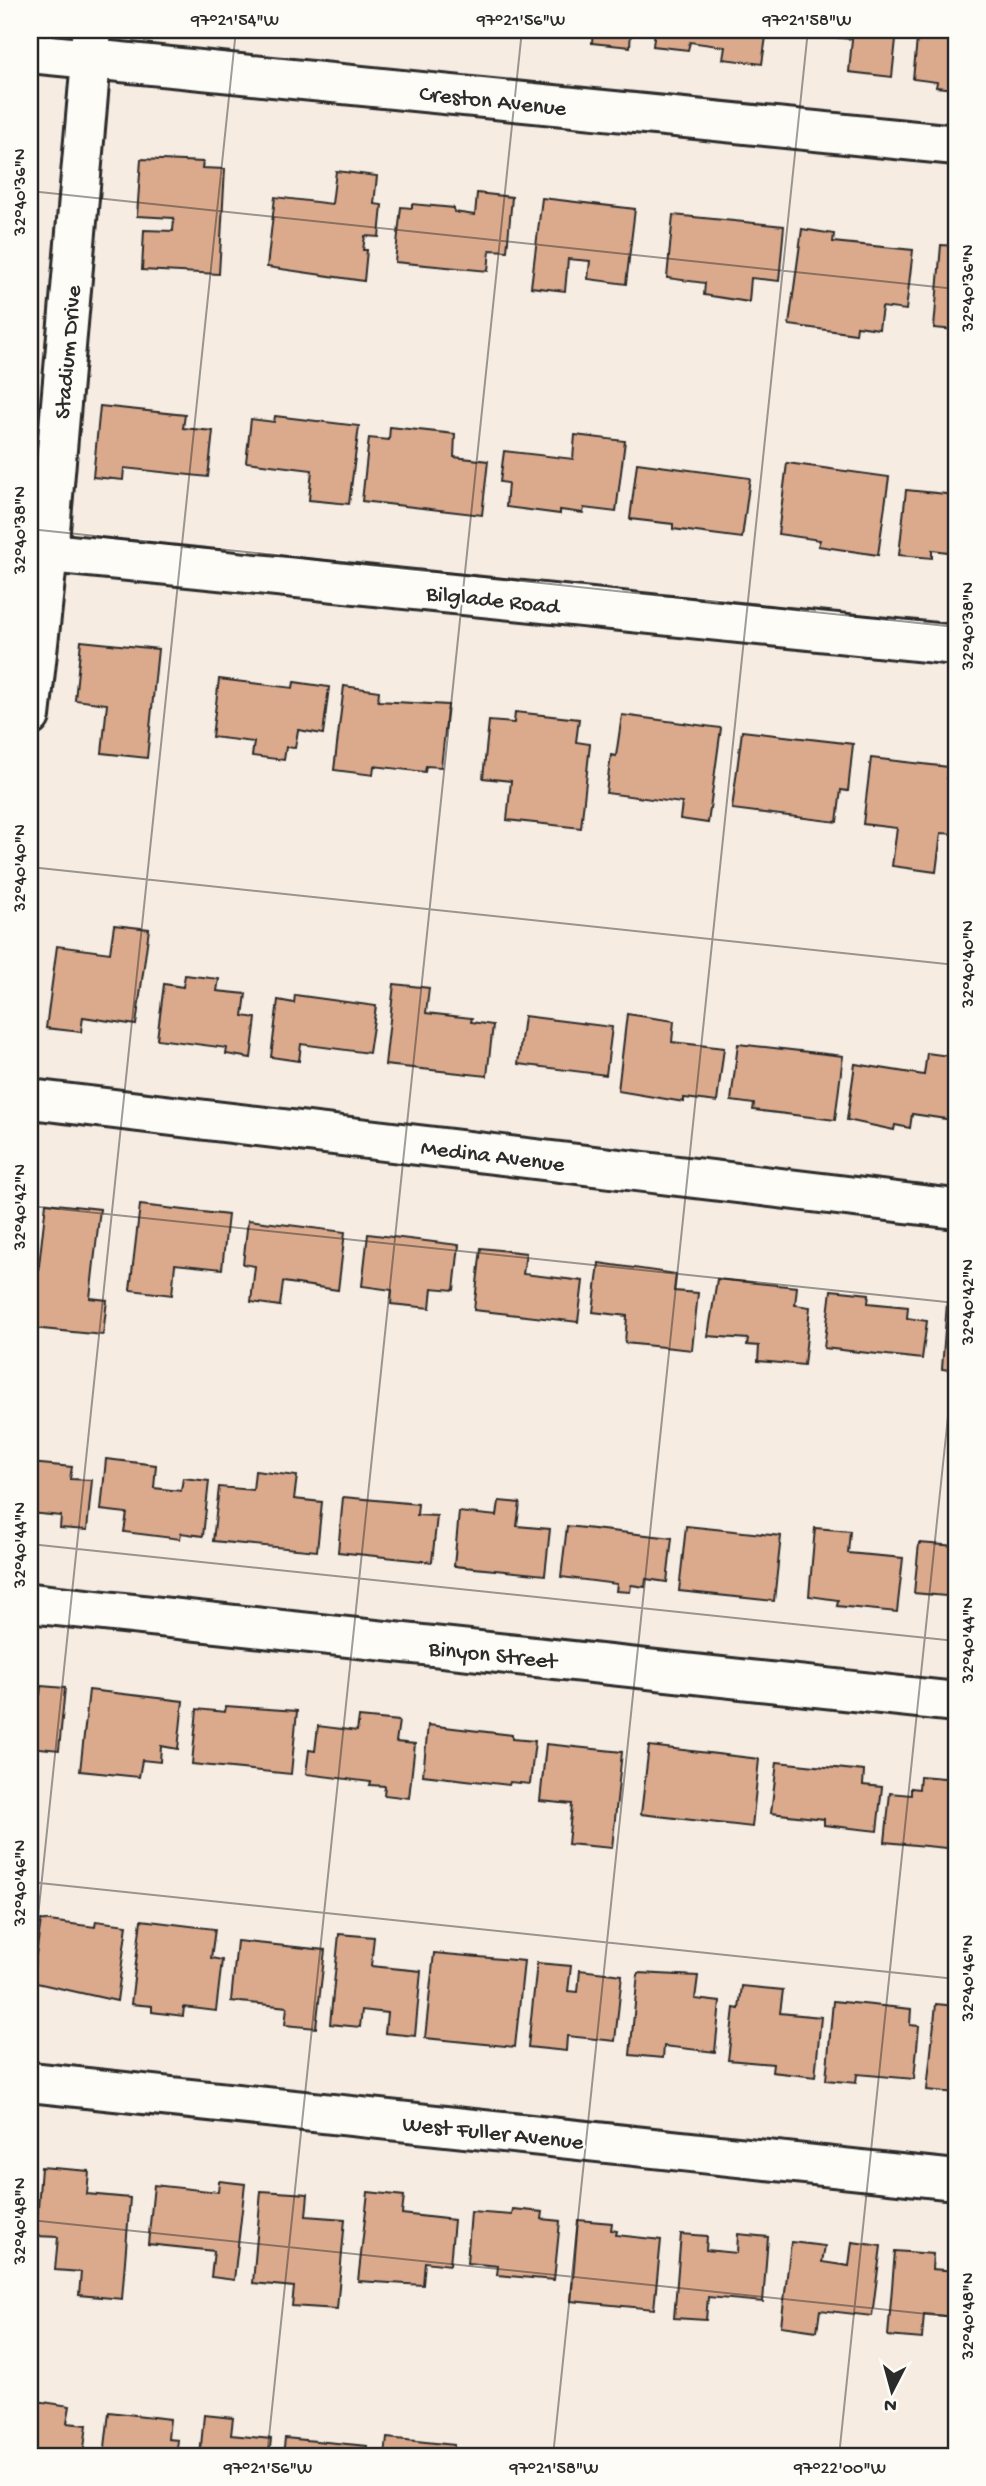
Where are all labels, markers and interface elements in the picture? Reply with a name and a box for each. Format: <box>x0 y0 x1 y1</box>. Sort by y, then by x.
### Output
text: 97°21'54"W <box>190 11 279 32</box>
text: 97°21'56"W <box>476 11 565 32</box>
text: 97°21'58"W <box>761 11 852 32</box>
street label: Creston Avenue <box>418 81 569 124</box>
text: 32°40'36"N <box>11 148 32 237</box>
text: 32°40'36"N <box>959 244 980 333</box>
street label: Stadium Drive <box>50 283 89 420</box>
text: 32°40'38"N <box>11 486 32 575</box>
street label: Bilglade Road <box>424 581 562 622</box>
text: 32°40'38"N <box>959 582 980 671</box>
text: 32°40'40"N <box>11 824 32 913</box>
text: 32°40'40"N <box>959 920 980 1009</box>
street label: Medina Avenue <box>419 1135 567 1180</box>
text: 32°40'42"N <box>11 1164 32 1251</box>
text: 32°40'42"N <box>959 1259 980 1346</box>
text: 32°40'44"N <box>11 1502 32 1589</box>
text: 32°40'44"N <box>959 1597 980 1684</box>
street label: Binyon Street <box>426 1636 560 1677</box>
text: 32°40'46"N <box>11 1840 32 1927</box>
text: 32°40'46"N <box>959 1935 980 2022</box>
street label: West Fuller Avenue <box>401 2112 586 2158</box>
text: 32°40'48"N <box>11 2177 32 2266</box>
text: 32°40'48"N <box>959 2272 980 2361</box>
north arrow <box>856 2356 926 2426</box>
text: N <box>883 2392 898 2417</box>
text: 97°21'56"W <box>223 2459 312 2480</box>
text: 97°21'58"W <box>508 2459 599 2480</box>
text: 97°22'00"W <box>793 2459 886 2480</box>

